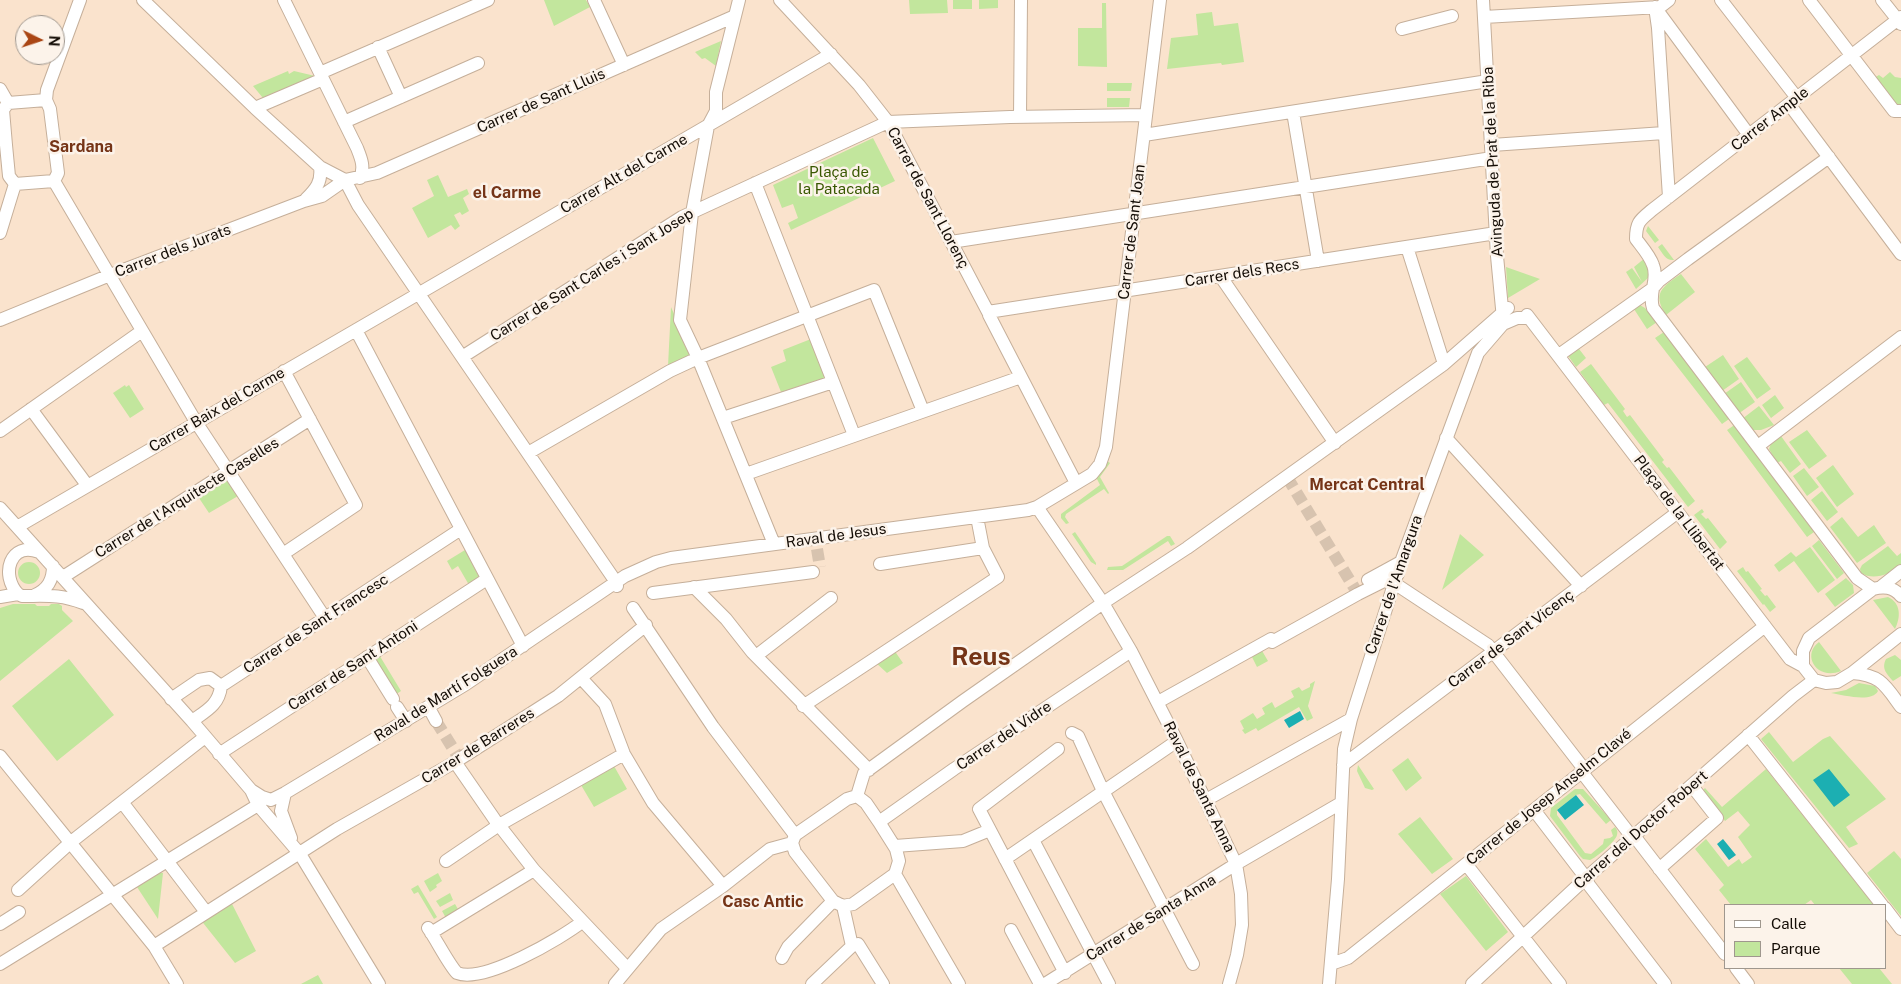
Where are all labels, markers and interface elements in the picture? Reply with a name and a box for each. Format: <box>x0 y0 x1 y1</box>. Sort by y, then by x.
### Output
north arrow <box>15 15 65 65</box>
text: N <box>46 35 62 47</box>
street label: Carrer de Sant Lluis <box>474 65 608 137</box>
street label: Avinguda de Prat de la Riba <box>1479 66 1507 258</box>
street label: Carrer Ample <box>1728 83 1812 155</box>
street label: Carrer de Sant Llorenç <box>883 124 973 272</box>
street label: Carrer Alt del Carme <box>557 130 691 218</box>
district label: Sardana <box>49 137 113 157</box>
park label: Plaça de la Patacada <box>798 163 880 198</box>
street label: Carrer de Sant Joan <box>1115 163 1149 301</box>
district label: el Carme <box>473 183 541 203</box>
street label: Carrer de Sant Carles i Sant Josep <box>487 205 697 345</box>
street label: Carrer dels Jurats <box>112 221 234 281</box>
street label: Carrer dels Recs <box>1184 255 1300 291</box>
street label: Carrer Baix del Carme <box>146 364 288 456</box>
street label: Carrer de l'Arquitecte Caselles <box>92 434 282 562</box>
street label: Plaça de la Llibertat <box>1630 452 1728 574</box>
district label: Mercat Central <box>1309 475 1425 495</box>
street label: Carrer de l'Amargura <box>1362 513 1426 657</box>
street label: Raval de Jesus <box>785 520 887 552</box>
street label: Carrer de Sant Francesc <box>240 570 392 678</box>
street label: Carrer de Sant Vicenç <box>1445 586 1577 692</box>
street label: Carrer de Sant Antoni <box>285 617 421 715</box>
district label: Reus <box>951 642 1011 672</box>
street label: Raval de Martí Folguera <box>371 643 521 745</box>
street label: Carrer del Vidre <box>953 698 1055 774</box>
street label: Carrer de Barreres <box>418 704 538 788</box>
street label: Raval de Santa Anna <box>1159 719 1239 855</box>
street label: Carrer de Josep Anselm Clavé <box>1463 725 1635 869</box>
street label: Carrer del Doctor Robert <box>1570 767 1712 893</box>
street label: Carrer de Santa Anna <box>1083 871 1219 965</box>
district label: Casc Antic <box>722 892 804 912</box>
legend <box>1724 904 1886 969</box>
text: Calle <box>1771 915 1807 932</box>
text: Parque <box>1771 940 1821 957</box>

